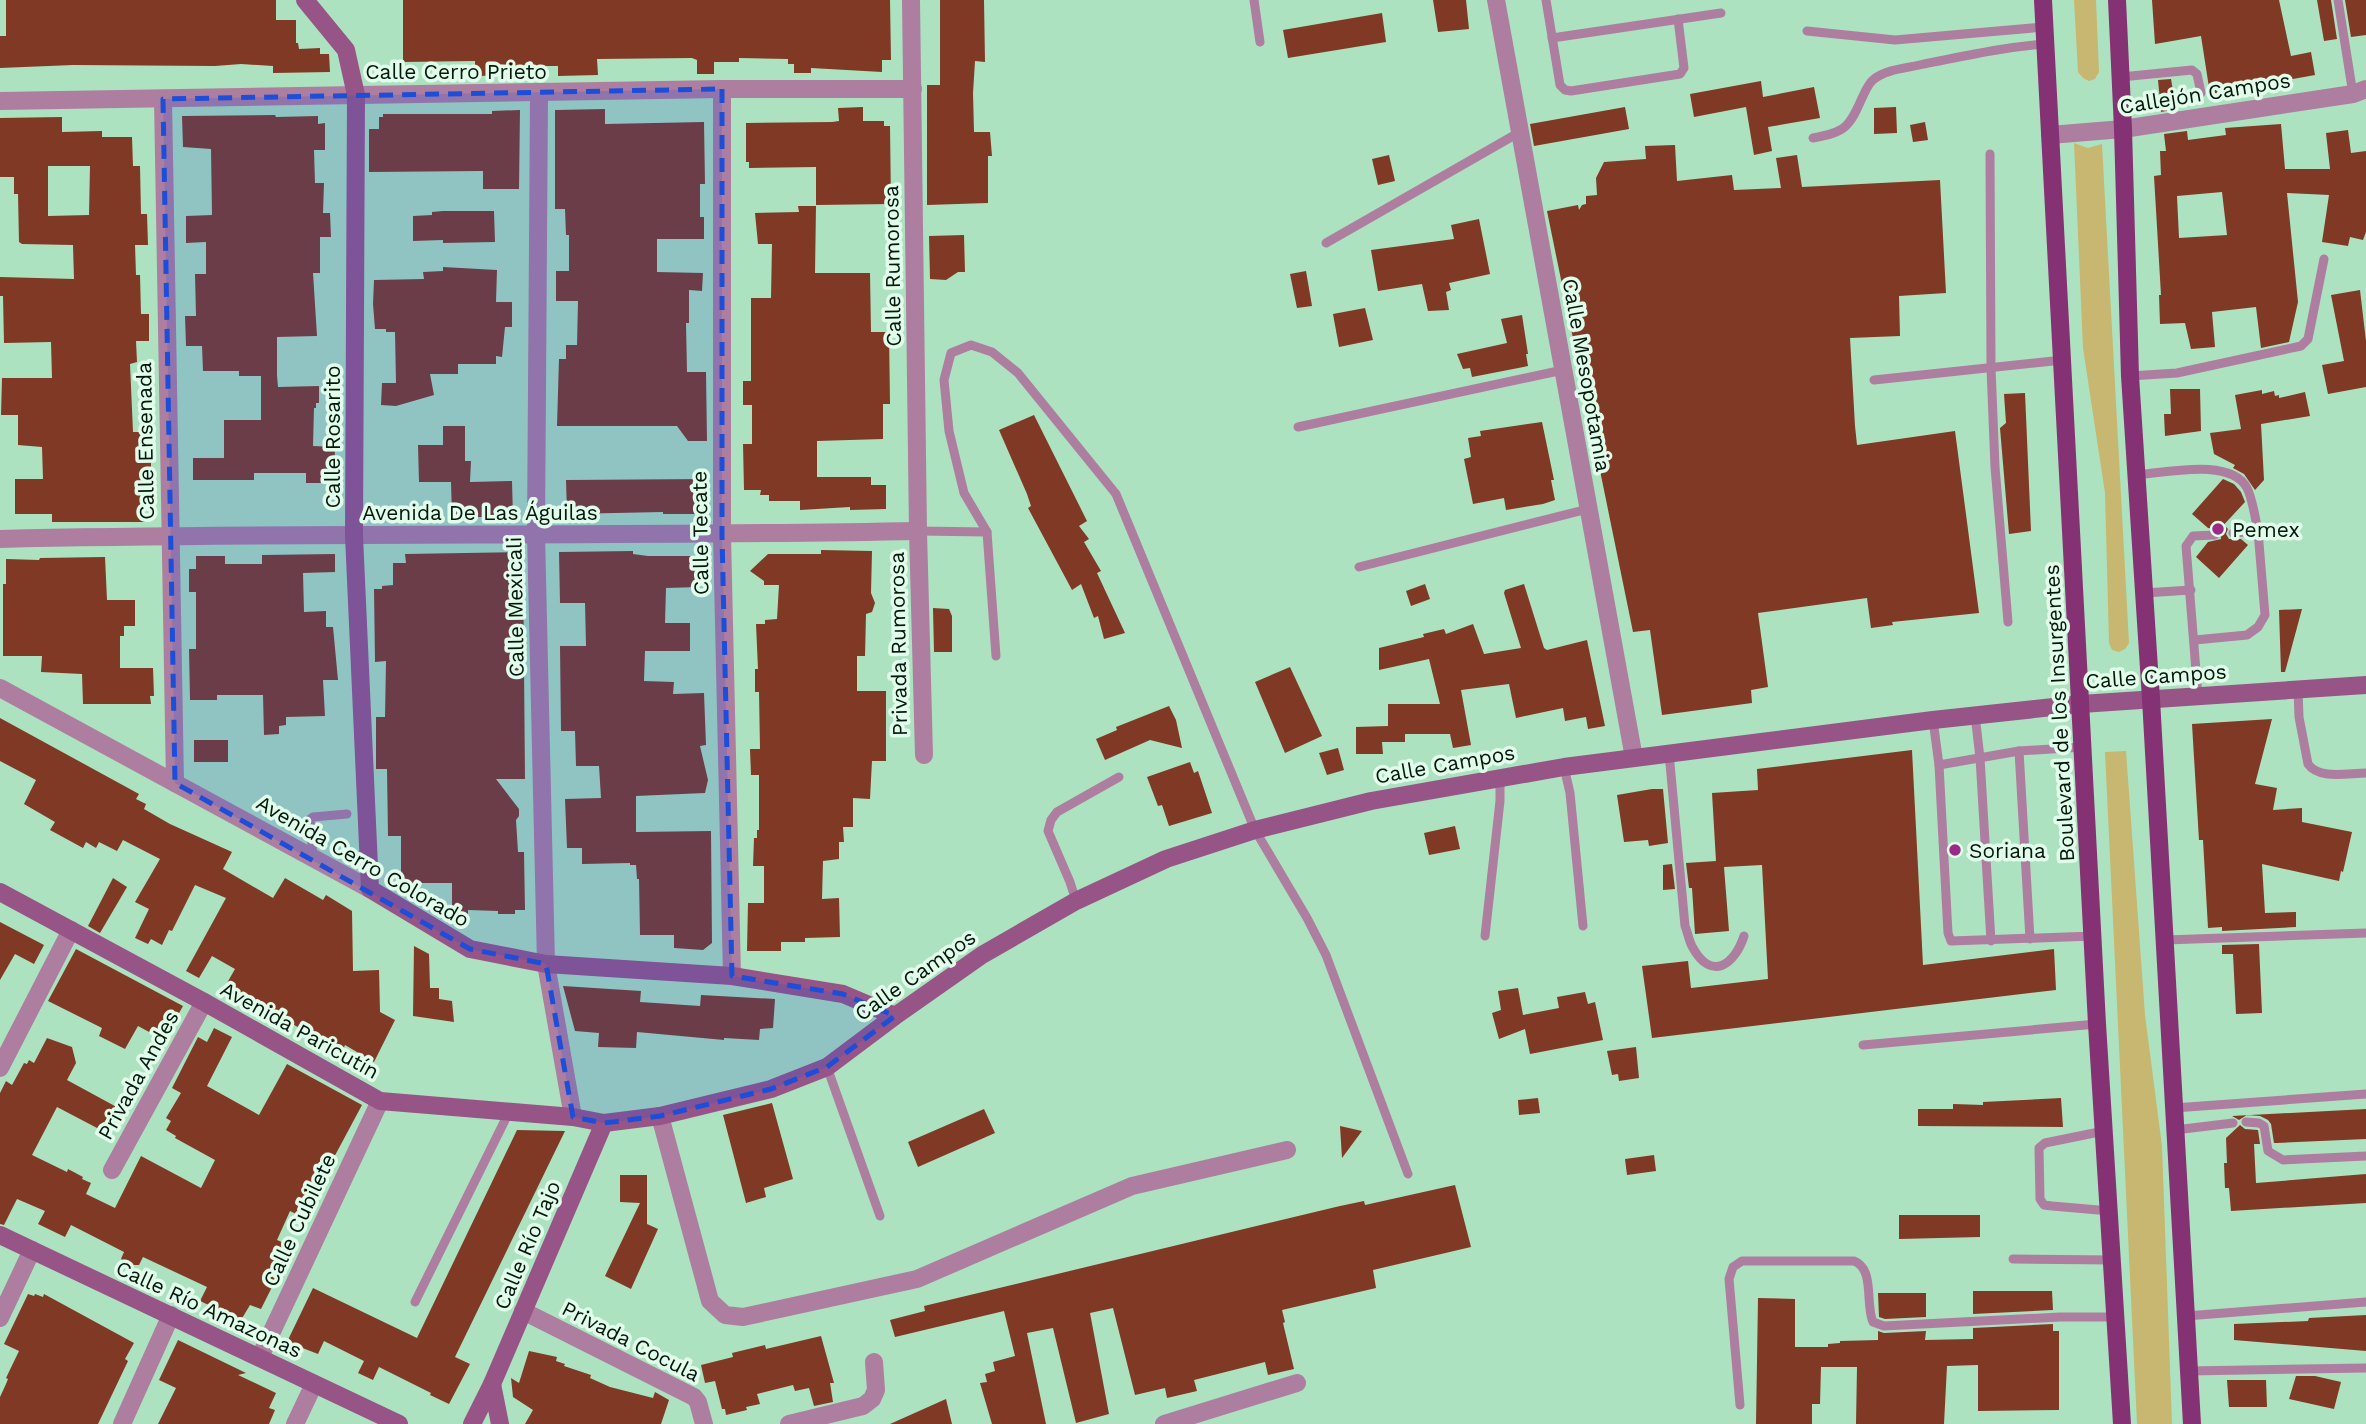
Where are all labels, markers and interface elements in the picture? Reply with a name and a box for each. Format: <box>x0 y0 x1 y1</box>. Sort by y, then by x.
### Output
street label: Calle Cerro Prieto <box>365 59 547 84</box>
street label: Callejón Campos <box>2118 67 2292 119</box>
street label: Calle Rumorosa <box>878 185 906 347</box>
street label: Calle Mesopotamia <box>1558 276 1616 474</box>
street label: Calle Ensenada <box>131 362 159 520</box>
street label: Calle Rosarito <box>320 365 345 509</box>
street label: Calle Tecate <box>686 471 714 595</box>
street label: Avenida De Las Águilas <box>362 500 598 525</box>
place label: Pemex <box>2232 517 2300 542</box>
marker: Pemex <box>2210 521 2226 537</box>
street label: Calle Mexicali <box>501 537 529 677</box>
street label: Privada Rumorosa <box>884 552 912 736</box>
street label: Boulevard de los Insurgentes <box>2039 564 2079 862</box>
street label: Calle Campos <box>2085 659 2227 693</box>
street label: Calle Campos <box>1373 739 1517 789</box>
street label: Avenida Cerro Colorado <box>252 790 474 932</box>
place label: Soriana <box>1969 838 2046 863</box>
marker: Soriana <box>1947 842 1963 858</box>
street label: Calle Campos <box>850 924 980 1026</box>
street label: Avenida Paricutín <box>216 976 384 1084</box>
street label: Privada Andes <box>92 1006 184 1144</box>
street label: Calle Cubilete <box>257 1150 341 1290</box>
street label: Calle Río Tajo <box>489 1177 565 1313</box>
street label: Calle Río Amazonas <box>112 1255 306 1363</box>
street label: Privada Cocula <box>558 1296 704 1387</box>

